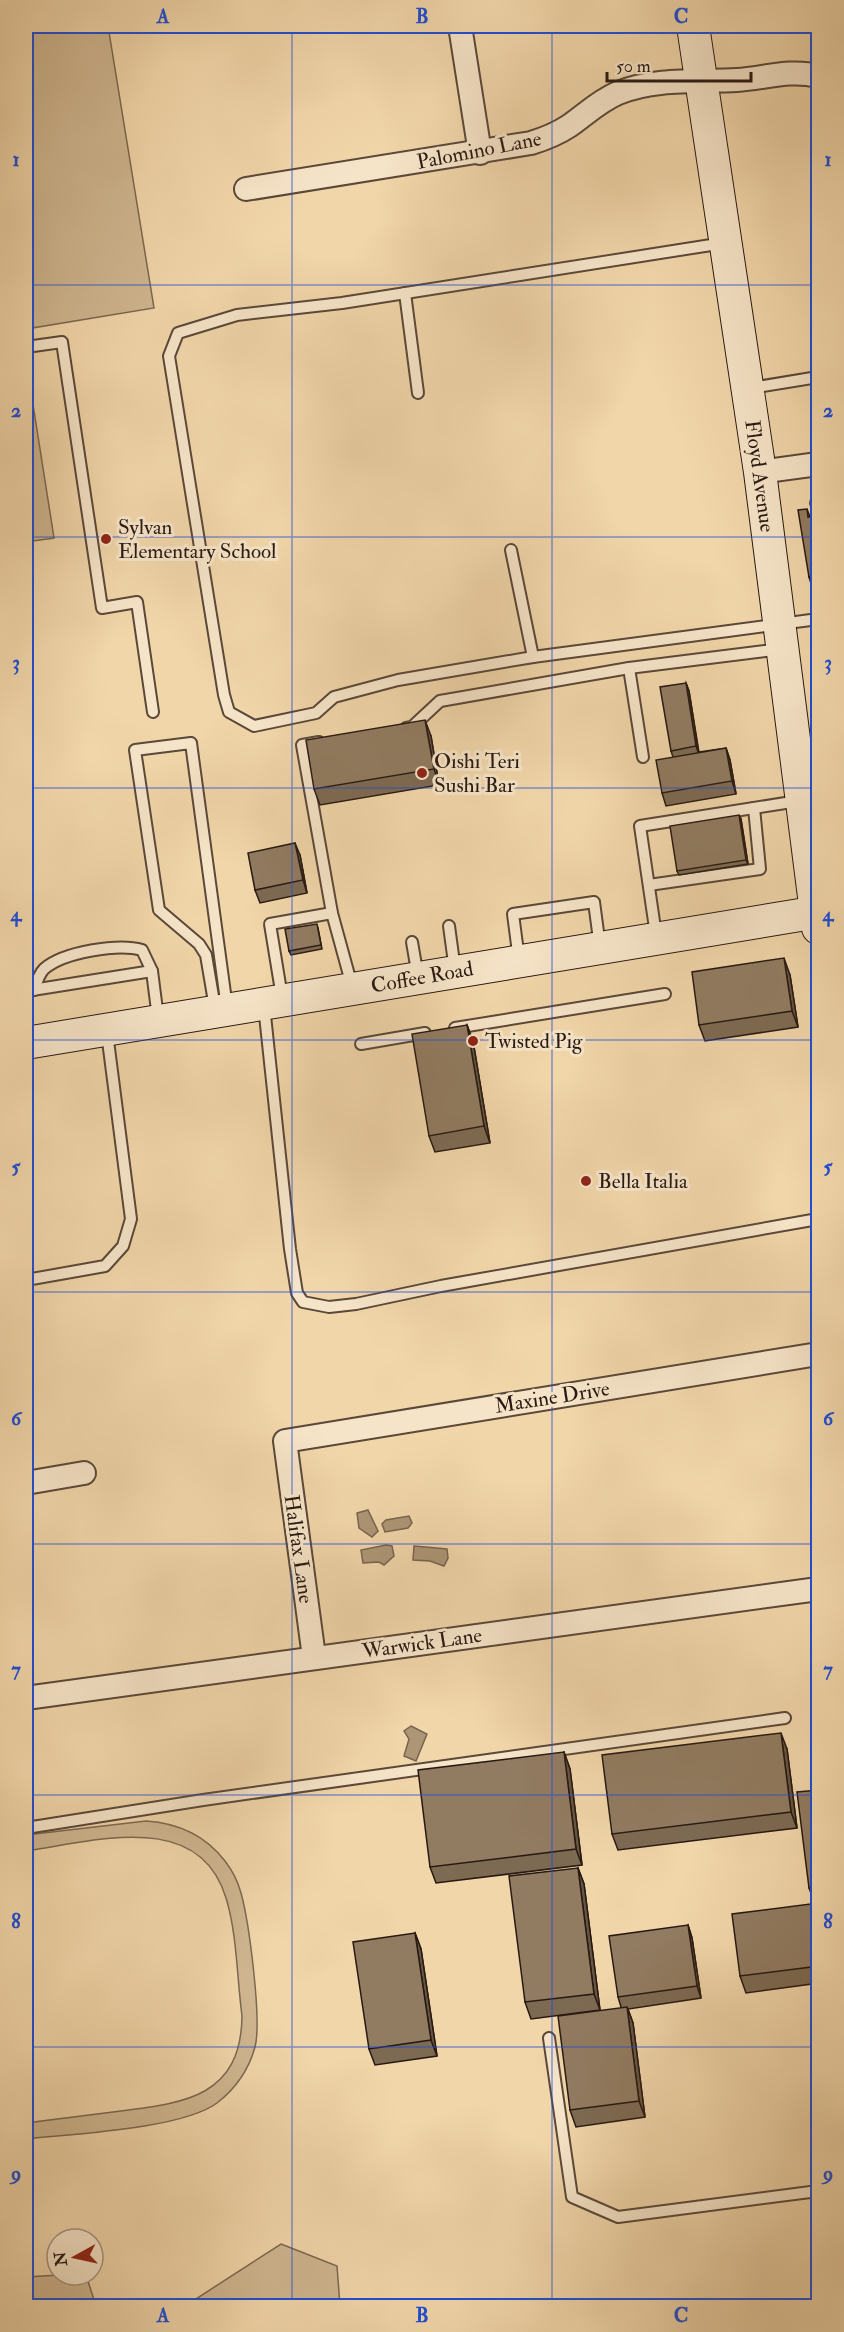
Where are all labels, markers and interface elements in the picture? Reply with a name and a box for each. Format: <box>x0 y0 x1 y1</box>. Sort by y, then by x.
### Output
text: A <box>156 4 170 29</box>
text: B <box>415 4 429 29</box>
text: C <box>674 4 688 29</box>
scale bar <box>607 45 751 83</box>
text: 50 m <box>616 55 651 78</box>
street label: Palomino Lane <box>414 125 544 176</box>
text: 1 <box>12 147 20 172</box>
text: 1 <box>824 147 832 172</box>
text: 2 <box>11 398 21 423</box>
text: 2 <box>823 398 833 423</box>
street label: Floyd Avenue <box>738 418 781 534</box>
place label: Sylvan Elementary School <box>118 514 277 565</box>
marker: Sylvan Elementary School <box>99 532 113 546</box>
text: 3 <box>12 650 20 675</box>
text: 3 <box>824 650 832 675</box>
place label: Oishi Teri Sushi Bar <box>434 748 520 799</box>
marker: Oishi Teri Sushi Bar <box>415 766 429 780</box>
text: 4 <box>10 902 23 927</box>
text: 4 <box>822 902 835 927</box>
street label: Coffee Road <box>369 955 476 1000</box>
place label: Twisted Pig <box>485 1028 583 1055</box>
marker: Twisted Pig <box>466 1034 480 1048</box>
text: 5 <box>12 1154 22 1179</box>
text: 5 <box>824 1154 834 1179</box>
place label: Bella Italia <box>598 1168 688 1195</box>
marker: Bella Italia <box>579 1174 593 1188</box>
street label: Maxine Drive <box>493 1375 612 1420</box>
text: 6 <box>11 1406 23 1431</box>
text: 6 <box>823 1406 835 1431</box>
street label: Halifax Lane <box>278 1493 320 1605</box>
street label: Warwick Lane <box>359 1622 484 1665</box>
text: 7 <box>11 1657 21 1682</box>
text: 7 <box>823 1657 833 1682</box>
text: 8 <box>11 1909 21 1934</box>
text: 8 <box>823 1909 833 1934</box>
text: 9 <box>9 2161 21 2186</box>
text: 9 <box>821 2161 833 2186</box>
north arrow <box>45 2227 105 2287</box>
text: N <box>50 2250 72 2268</box>
text: A <box>156 2303 170 2328</box>
text: B <box>415 2303 429 2328</box>
text: C <box>674 2303 688 2328</box>

